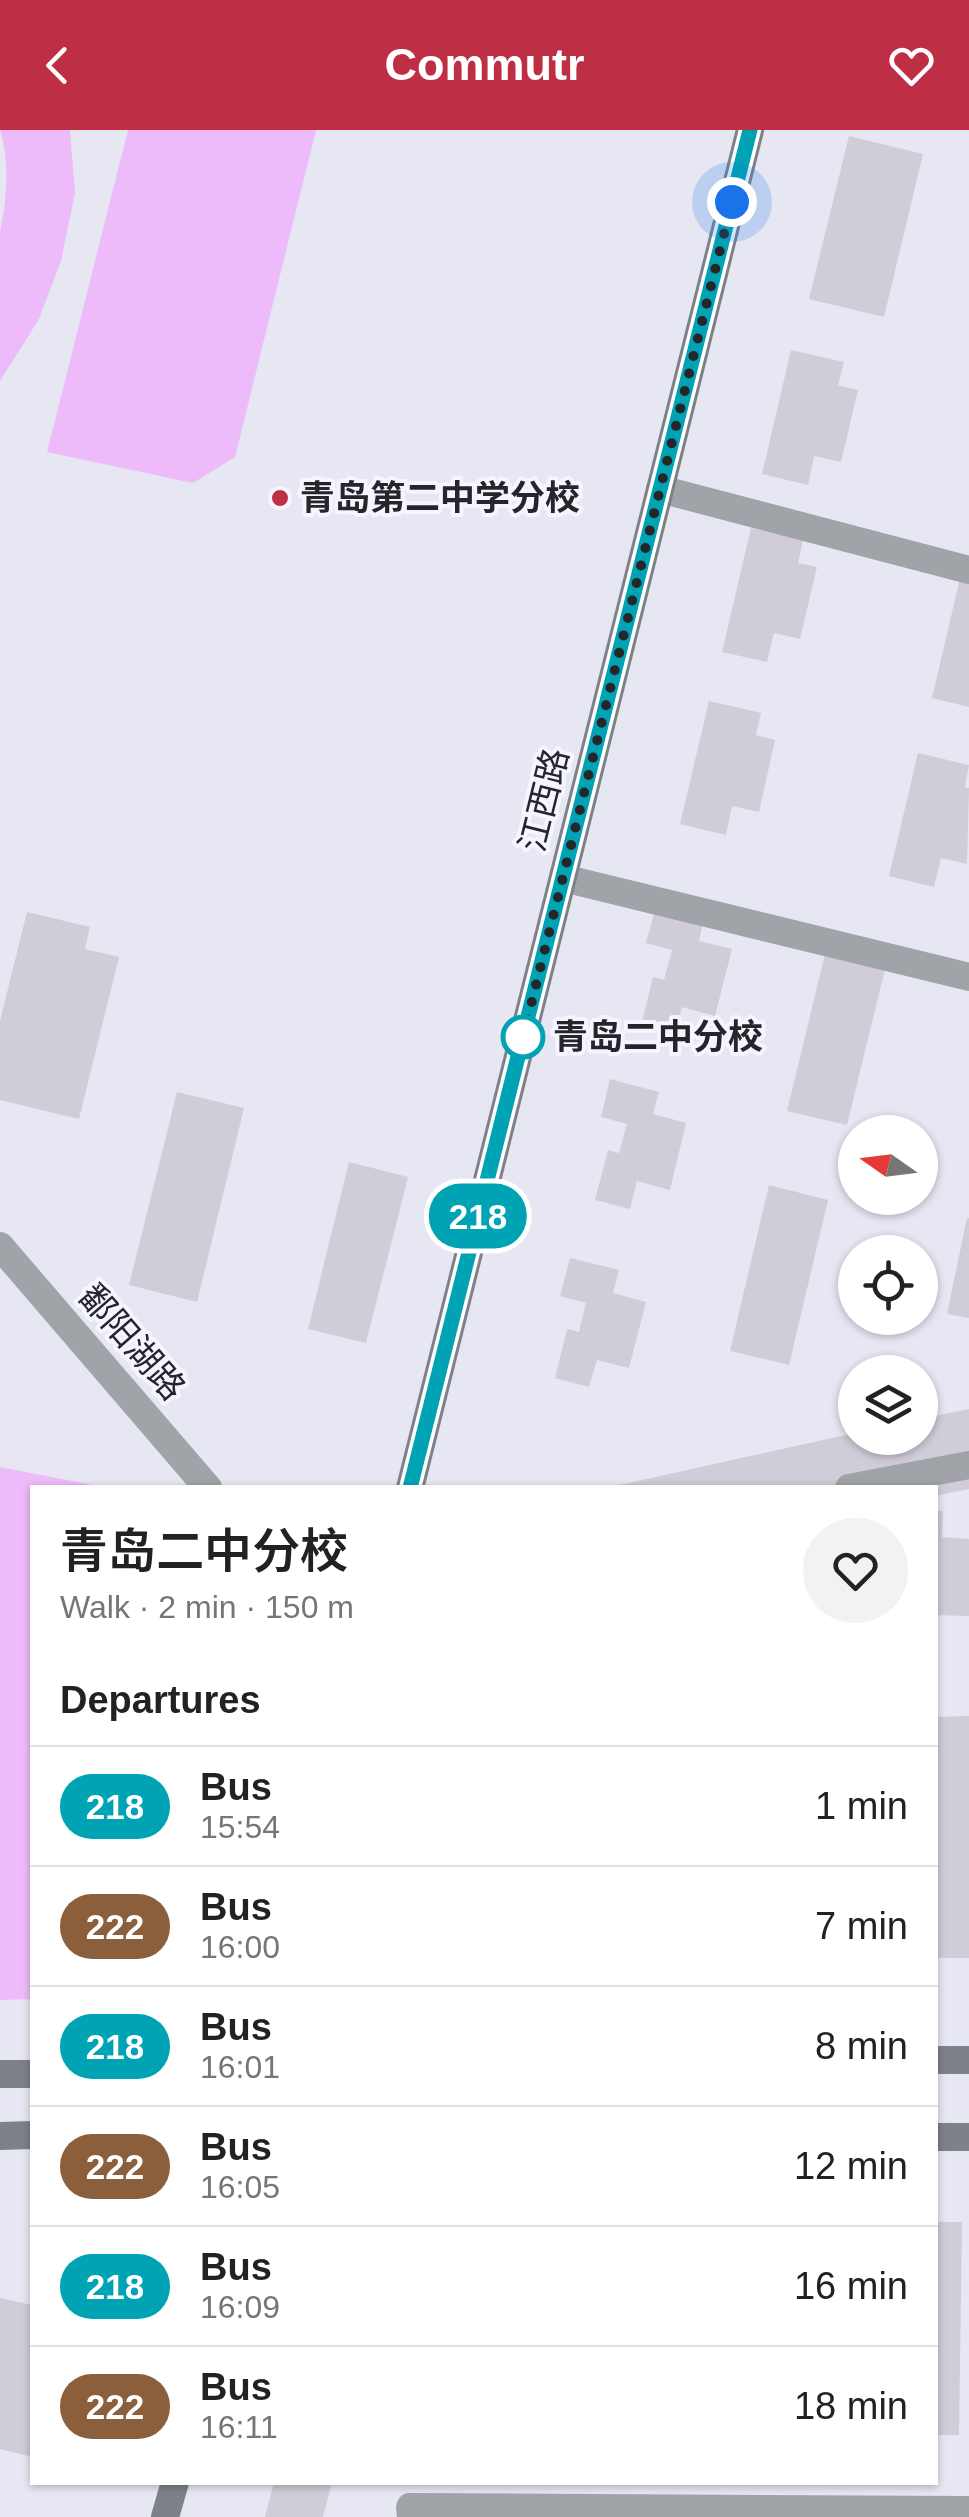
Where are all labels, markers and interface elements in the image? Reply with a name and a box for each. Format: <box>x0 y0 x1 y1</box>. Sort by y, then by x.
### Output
icon: back <box>30 38 85 93</box>
icon: heart <box>884 38 939 93</box>
text: Commutr <box>385 39 585 90</box>
your location <box>707 177 757 227</box>
place label: 青岛第二中学分校 <box>300 478 580 517</box>
marker: 青岛第二中学分校 <box>269 487 291 509</box>
street label: 江西路 <box>512 744 575 856</box>
marker: 青岛二中分校 <box>502 1016 544 1058</box>
place label: 青岛二中分校 <box>553 1017 763 1056</box>
north arrow <box>838 1115 938 1215</box>
map controls <box>838 1115 938 1455</box>
line badge: 218 <box>420 1184 536 1248</box>
text: 218 <box>449 1197 507 1236</box>
button: locate <box>838 1235 938 1335</box>
street label: 鄱阳湖路 <box>72 1276 193 1407</box>
button: layers <box>838 1355 938 1455</box>
button: heart <box>803 1518 908 1623</box>
text: 青岛二中分校 <box>60 1525 348 1578</box>
text: Walk · 2 min · 150 m <box>60 1589 354 1625</box>
text: Departures <box>60 1679 261 1721</box>
text: Bus <box>200 1766 272 1808</box>
text: 1 min <box>815 1785 908 1827</box>
text: 218 <box>86 1787 144 1826</box>
text: 15:54 <box>200 1809 280 1845</box>
text: Bus <box>200 1886 272 1928</box>
text: 7 min <box>815 1905 908 1947</box>
text: 222 <box>86 1907 144 1946</box>
text: 16:00 <box>200 1929 280 1965</box>
text: Bus <box>200 2006 272 2048</box>
text: 8 min <box>815 2025 908 2067</box>
text: 218 <box>86 2027 144 2066</box>
text: 16:01 <box>200 2049 280 2085</box>
text: Bus <box>200 2126 272 2168</box>
text: 12 min <box>794 2145 908 2187</box>
text: 222 <box>86 2147 144 2186</box>
text: 16:05 <box>200 2169 280 2205</box>
text: Bus <box>200 2246 272 2288</box>
text: 16 min <box>794 2265 908 2307</box>
text: 218 <box>86 2267 144 2306</box>
text: 16:09 <box>200 2289 280 2325</box>
text: Bus <box>200 2366 272 2408</box>
text: 18 min <box>794 2385 908 2427</box>
text: 222 <box>86 2387 144 2426</box>
text: 16:11 <box>200 2409 278 2445</box>

